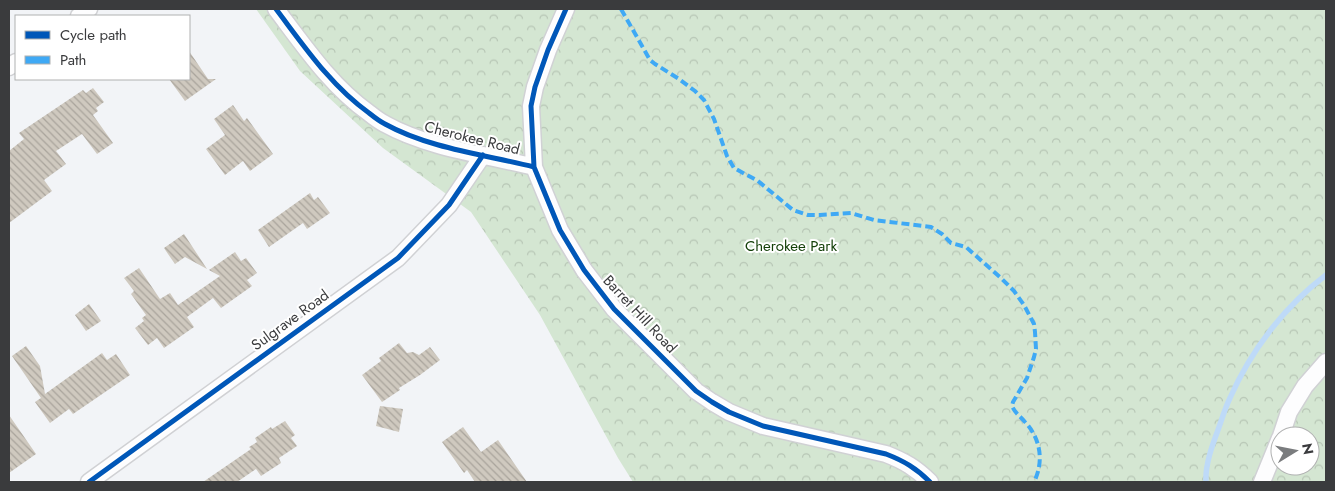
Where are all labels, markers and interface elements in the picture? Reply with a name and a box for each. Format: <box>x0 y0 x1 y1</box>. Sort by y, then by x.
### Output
legend <box>15 15 190 80</box>
text: Cycle path <box>60 24 127 46</box>
text: Path <box>60 49 86 71</box>
street label: Cherokee Road <box>422 116 522 160</box>
park label: Cherokee Park <box>745 235 837 257</box>
street label: Barret Hill Road <box>598 270 682 358</box>
street label: Sulgrave Road <box>247 284 333 356</box>
north arrow <box>1270 426 1320 476</box>
text: N <box>1297 442 1319 456</box>

